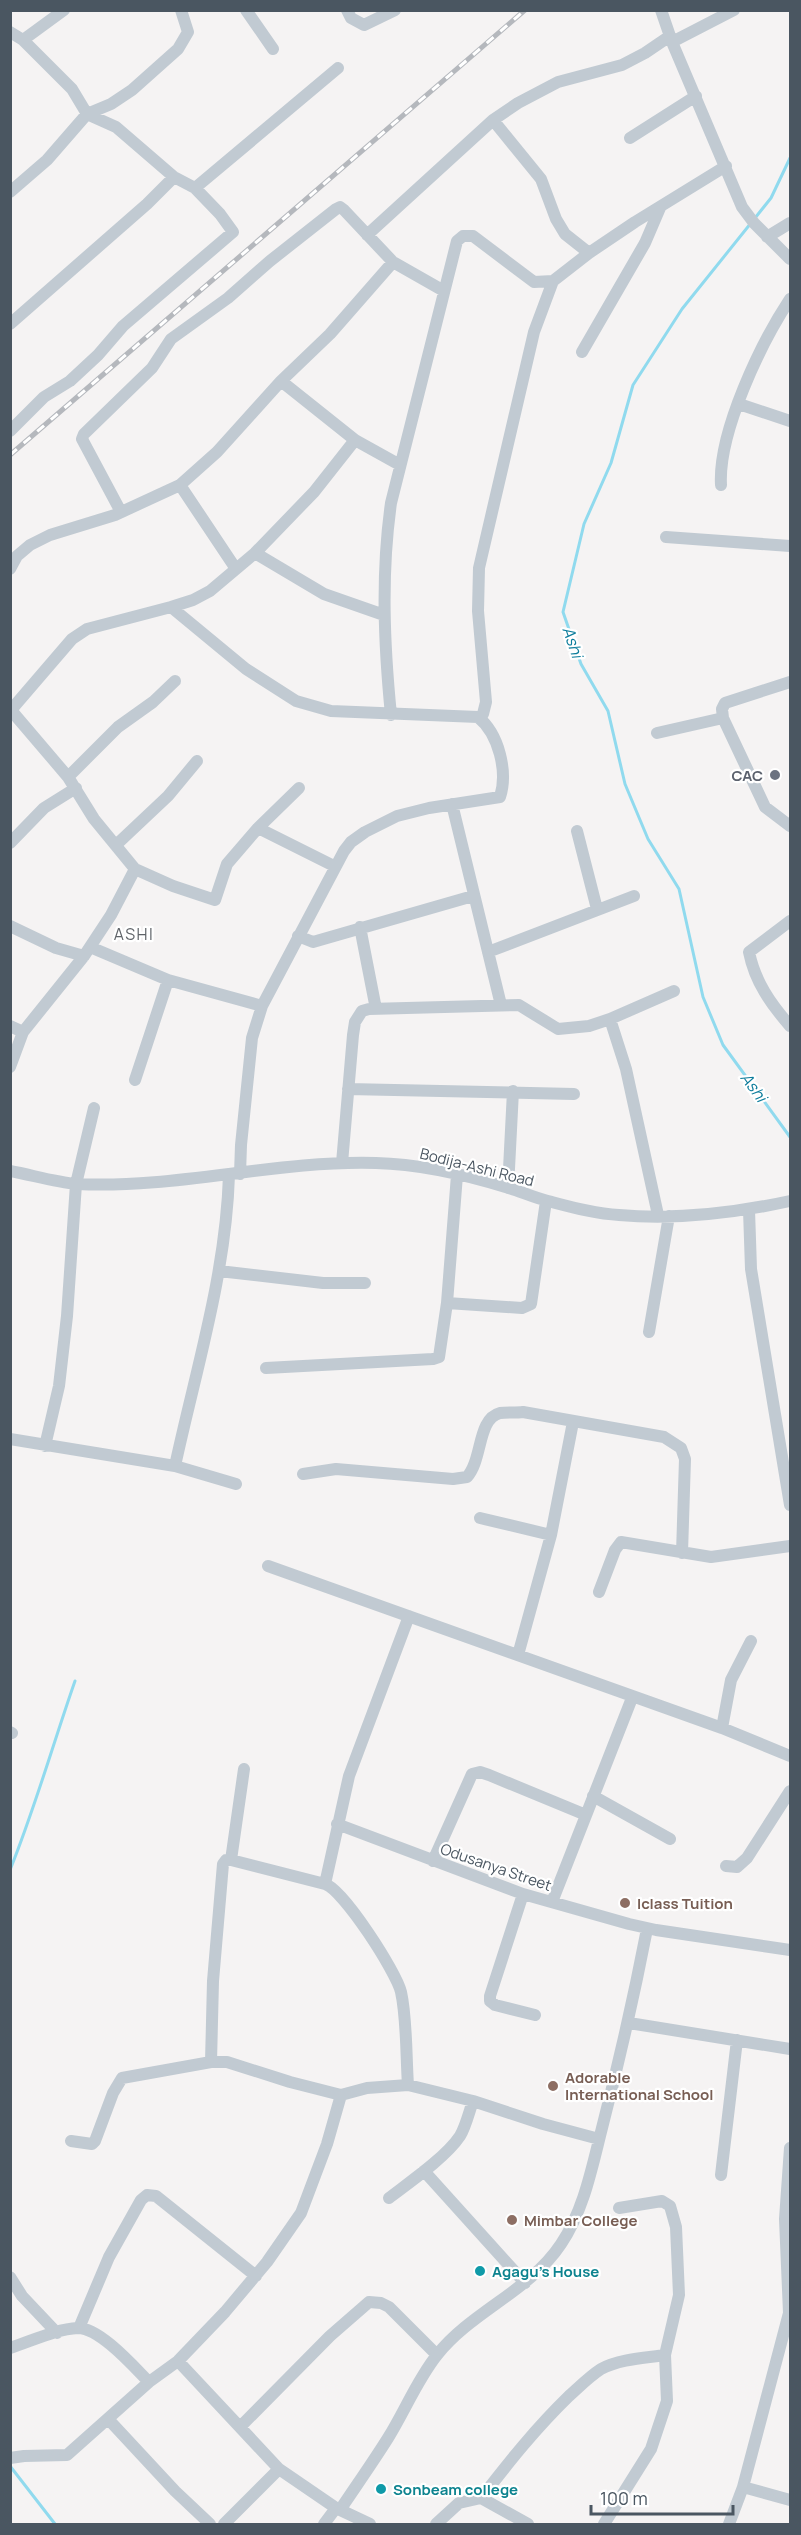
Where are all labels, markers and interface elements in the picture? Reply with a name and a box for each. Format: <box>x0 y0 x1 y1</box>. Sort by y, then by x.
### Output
water label: Ashi <box>557 623 589 663</box>
place label: CAC <box>731 765 763 786</box>
marker: CAC <box>768 768 782 782</box>
district label: ASHI <box>114 923 154 945</box>
water label: Ashi <box>736 1068 774 1108</box>
street label: Bodija-Ashi Road <box>418 1143 536 1191</box>
street label: Odusanya Street <box>438 1838 554 1896</box>
place label: Iclass Tuition <box>637 1893 733 1914</box>
marker: Iclass Tuition <box>618 1896 632 1910</box>
place label: Adorable International School <box>565 2067 714 2105</box>
marker: Adorable International School <box>546 2079 560 2093</box>
place label: Mimbar College <box>524 2210 637 2231</box>
marker: Mimbar College <box>505 2213 519 2227</box>
place label: Agagu's House <box>492 2261 599 2282</box>
marker: Agagu's House <box>473 2264 487 2278</box>
scale bar <box>591 2478 734 2516</box>
place label: Sonbeam college <box>393 2479 518 2500</box>
marker: Sonbeam college <box>374 2482 388 2496</box>
text: 100 m <box>600 2486 648 2510</box>

